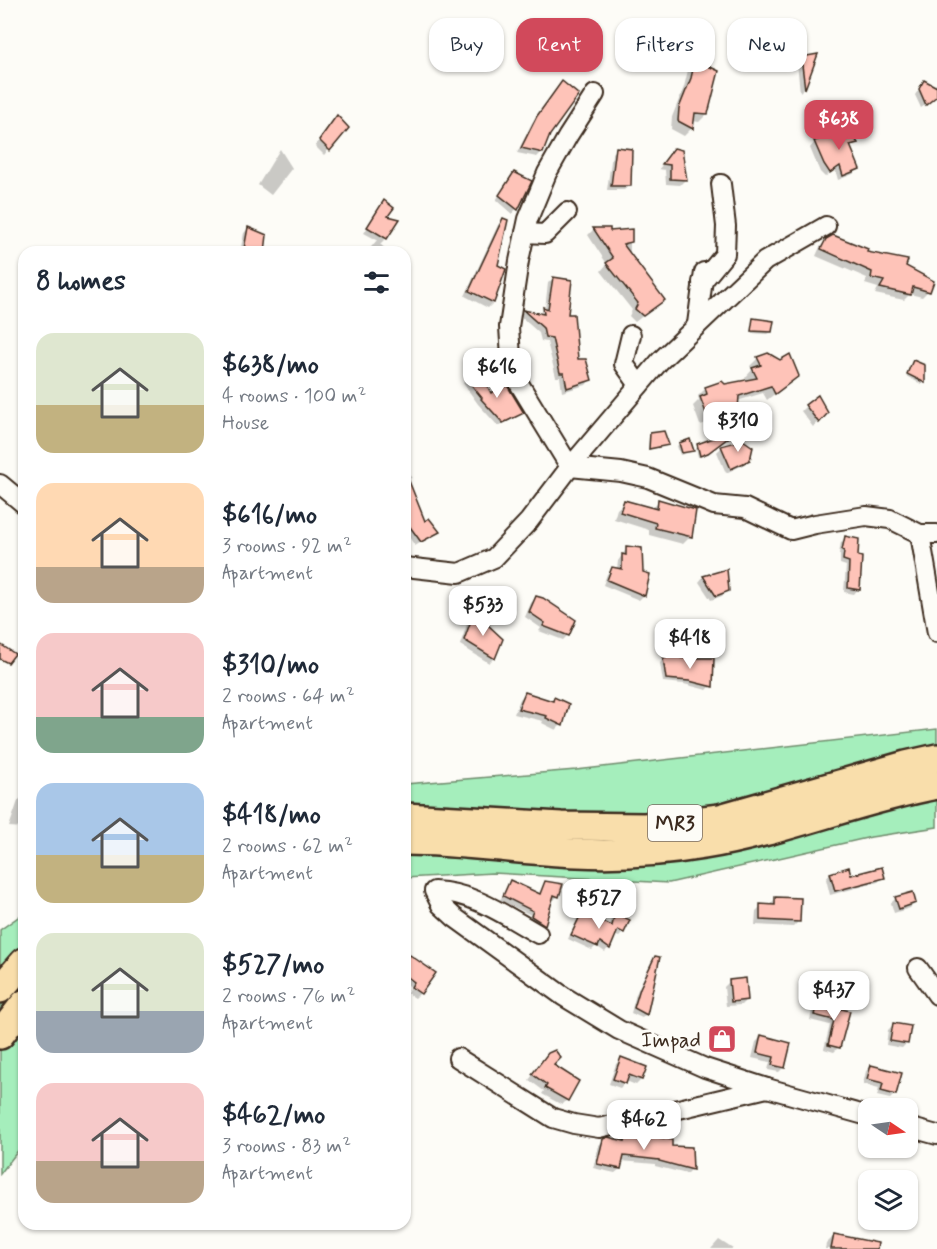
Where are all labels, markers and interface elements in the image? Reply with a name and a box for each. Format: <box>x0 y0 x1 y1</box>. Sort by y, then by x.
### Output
chip: Buy <box>429 18 504 72</box>
chip: Rent <box>516 18 603 72</box>
chip: Filters <box>615 18 715 72</box>
chip: New <box>727 18 807 72</box>
pin: $638 <box>803 100 875 151</box>
text: $638 <box>818 106 860 133</box>
text: 8 homes <box>36 265 126 299</box>
icon: filters <box>360 266 393 299</box>
pin: $616 <box>461 348 533 399</box>
text: $638/mo <box>222 349 319 383</box>
text: $616 <box>477 354 517 381</box>
icon: home <box>84 357 156 429</box>
text: 4 rooms · 100 m² <box>222 383 366 410</box>
pin: $310 <box>702 402 774 453</box>
text: $310 <box>717 408 759 435</box>
text: House <box>222 410 269 437</box>
text: $616/mo <box>222 499 317 533</box>
icon: home <box>84 507 156 579</box>
text: 3 rooms · 92 m² <box>222 533 352 560</box>
text: Apartment <box>222 560 313 587</box>
pin: $533 <box>447 586 519 637</box>
text: $533 <box>463 592 503 619</box>
pin: $418 <box>654 619 726 670</box>
text: $418 <box>669 625 711 652</box>
text: $310/mo <box>222 649 319 683</box>
icon: home <box>84 657 156 729</box>
text: 2 rooms · 64 m² <box>222 683 355 710</box>
text: Apartment <box>222 710 313 737</box>
text: $418/mo <box>222 799 321 833</box>
road number: MR3 <box>648 805 702 841</box>
icon: home <box>84 807 156 879</box>
text: 2 rooms · 62 m² <box>222 833 353 860</box>
text: Apartment <box>222 860 313 887</box>
pin: $527 <box>563 879 635 930</box>
text: $527 <box>576 885 622 912</box>
text: $527/mo <box>222 949 324 983</box>
icon: home <box>84 957 156 1029</box>
pin: $437 <box>798 971 870 1022</box>
text: $437 <box>812 977 856 1004</box>
text: 2 rooms · 76 m² <box>222 983 355 1010</box>
text: Apartment <box>222 1010 313 1037</box>
shop icon: Impad <box>706 1023 738 1055</box>
place label: Impad <box>641 1027 701 1055</box>
north arrow <box>858 1098 918 1158</box>
map controls <box>858 1098 918 1230</box>
text: $462/mo <box>222 1099 325 1133</box>
pin: $462 <box>608 1100 680 1151</box>
text: $462 <box>621 1106 667 1133</box>
icon: home <box>84 1107 156 1179</box>
text: 3 rooms · 83 m² <box>222 1133 351 1160</box>
text: Apartment <box>222 1160 313 1187</box>
button: layers <box>858 1170 918 1230</box>

